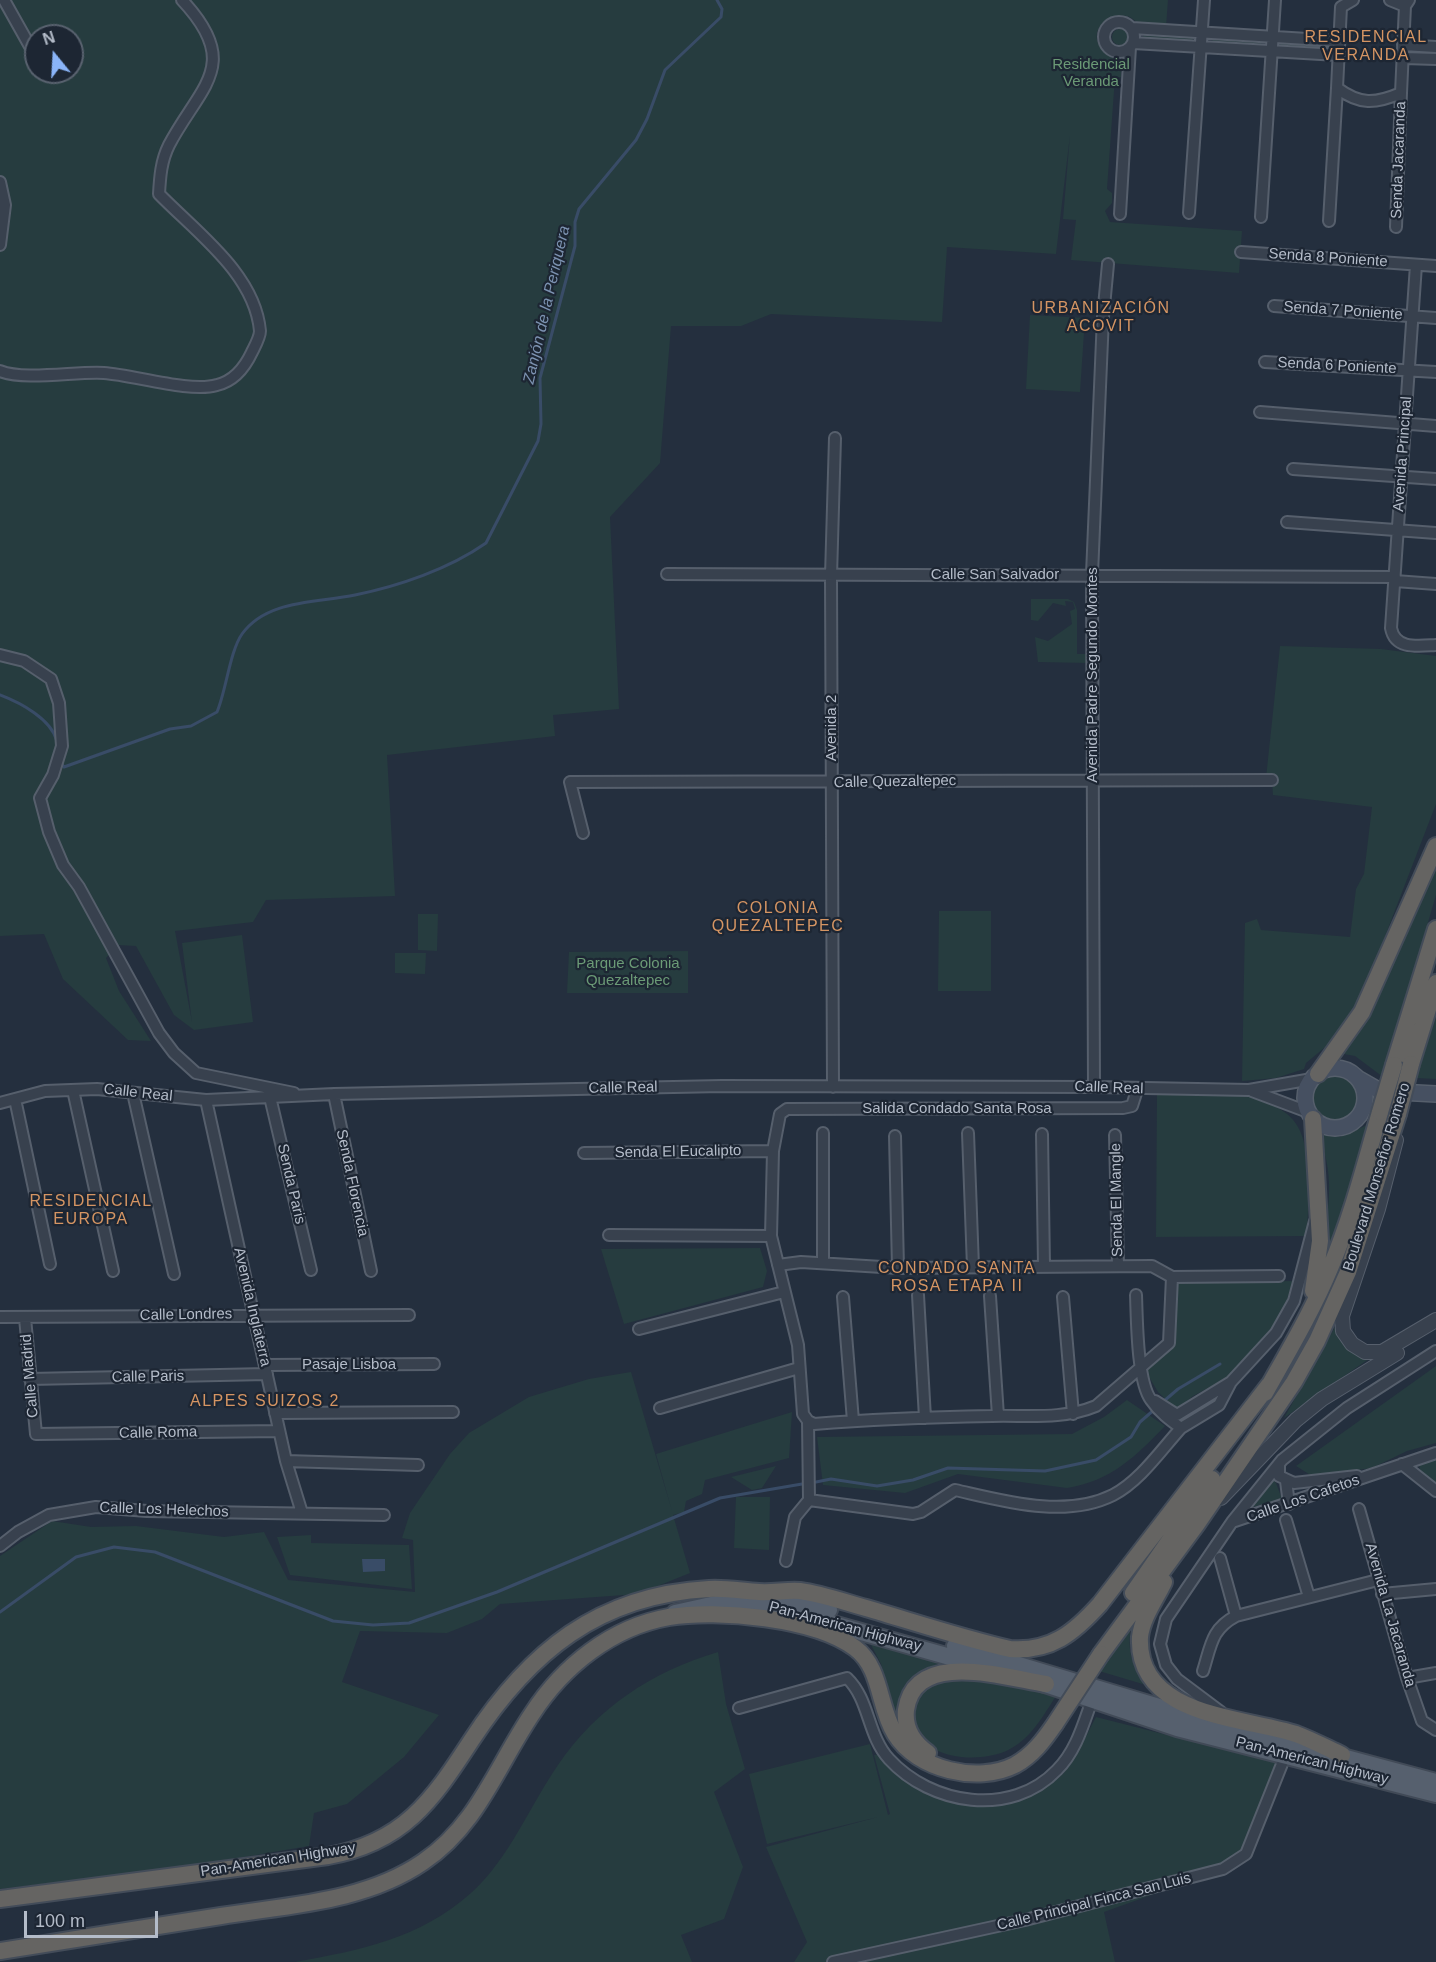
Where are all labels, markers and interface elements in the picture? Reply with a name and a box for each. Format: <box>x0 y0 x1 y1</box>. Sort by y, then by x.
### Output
north arrow <box>24 24 84 84</box>
text: N <box>41 28 57 48</box>
district label: RESIDENCIAL VERANDA <box>1304 28 1428 66</box>
park label: Residencial Veranda <box>1052 56 1130 91</box>
street label: Senda Jacaranda <box>1388 101 1410 219</box>
water label: Zanjón de la Periquera <box>519 224 575 386</box>
street label: Senda 8 Poniente <box>1268 245 1388 271</box>
street label: Senda 7 Poniente <box>1283 298 1403 324</box>
district label: URBANIZACIÓN ACOVIT <box>1032 299 1170 337</box>
street label: Senda 6 Poniente <box>1277 354 1397 378</box>
street label: Avenida Principal <box>1390 396 1416 512</box>
street label: Calle San Salvador <box>931 566 1059 584</box>
street label: Avenida Padre Segundo Montes <box>1084 567 1102 783</box>
street label: Avenida 2 <box>823 695 841 761</box>
street label: Calle Quezaltepec <box>834 772 956 792</box>
district label: COLONIA QUEZALTEPEC <box>712 899 844 937</box>
park label: Parque Colonia Quezaltepec <box>576 955 680 990</box>
street label: Calle Real <box>588 1078 658 1098</box>
street label: Calle Real <box>1074 1078 1144 1098</box>
street label: Calle Real <box>103 1080 173 1106</box>
street label: Boulevard Monseñor Romero <box>1340 1081 1414 1273</box>
street label: Salida Condado Santa Rosa <box>862 1100 1052 1118</box>
street label: Senda Florencia <box>332 1128 372 1238</box>
street label: Senda Paris <box>273 1142 309 1226</box>
street label: Senda El Eucalipto <box>614 1142 742 1162</box>
street label: Senda El Mangle <box>1107 1143 1127 1257</box>
district label: RESIDENCIAL EUROPA <box>29 1192 153 1230</box>
street label: Avenida Inglaterra <box>230 1246 274 1368</box>
district label: CONDADO SANTA ROSA ETAPA II <box>878 1259 1036 1297</box>
street label: Calle Londres <box>140 1305 232 1325</box>
street label: Calle Madrid <box>17 1333 43 1419</box>
street label: Pasaje Lisboa <box>302 1356 396 1374</box>
street label: Calle Paris <box>112 1367 184 1387</box>
district label: ALPES SUIZOS 2 <box>190 1392 340 1412</box>
street label: Calle Roma <box>119 1423 197 1443</box>
street label: Calle Los Cafetos <box>1244 1471 1362 1527</box>
street label: Calle Los Helechos <box>99 1499 229 1521</box>
street label: Avenida La Jacaranda <box>1361 1541 1419 1689</box>
street label: Pan-American Highway <box>767 1598 923 1656</box>
street label: Pan-American Highway <box>1234 1733 1390 1789</box>
street label: Pan-American Highway <box>199 1839 357 1881</box>
street label: Calle Principal Finca San Luis <box>995 1869 1193 1935</box>
scale bar <box>27 1899 160 1937</box>
text: 100 m <box>35 1911 85 1931</box>

